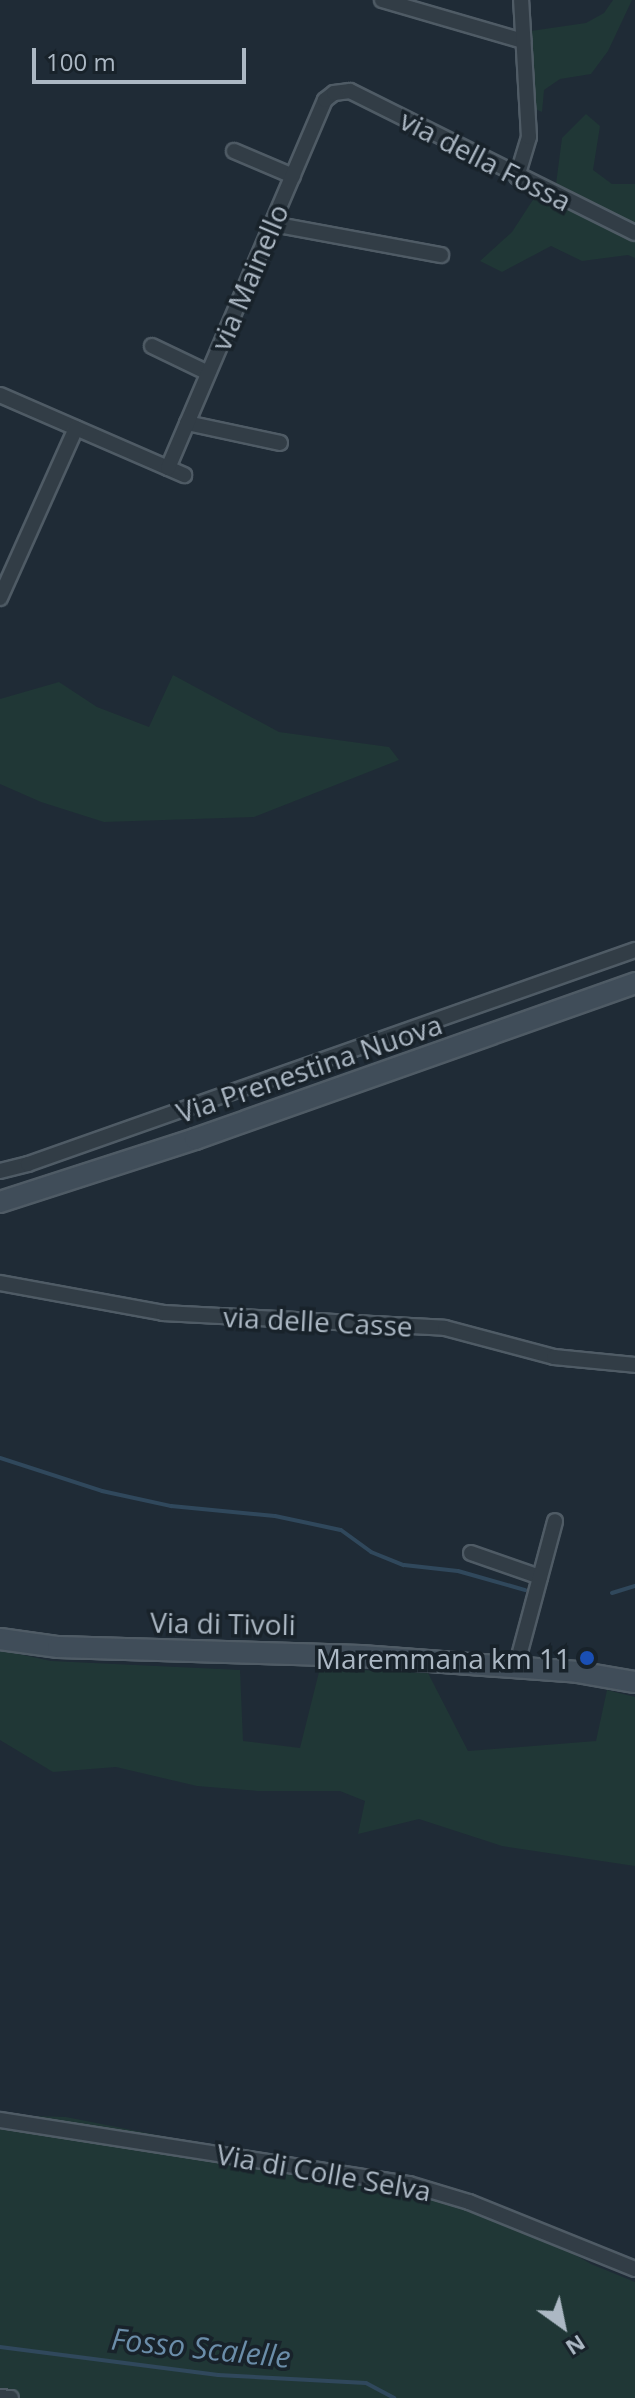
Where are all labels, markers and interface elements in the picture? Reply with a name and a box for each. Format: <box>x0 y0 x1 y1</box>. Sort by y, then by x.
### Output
scale bar <box>36 32 250 82</box>
text: 100 m <box>46 45 116 78</box>
street label: via della Fossa <box>395 103 577 217</box>
street label: via Mainello <box>203 199 295 355</box>
street label: Via Prenestina Nuova <box>172 1007 446 1129</box>
street label: via delle Casse <box>223 1299 413 1343</box>
street label: Via di Tivoli <box>150 1605 296 1641</box>
place label: Maremmana km 11 <box>316 1641 571 1675</box>
marker: Maremmana km 11 <box>578 1649 596 1667</box>
street label: Via di Colle Selva <box>214 2137 434 2207</box>
north arrow <box>523 2286 603 2366</box>
water label: Fosso Scalelle <box>110 2321 292 2375</box>
text: N <box>560 2329 592 2364</box>

